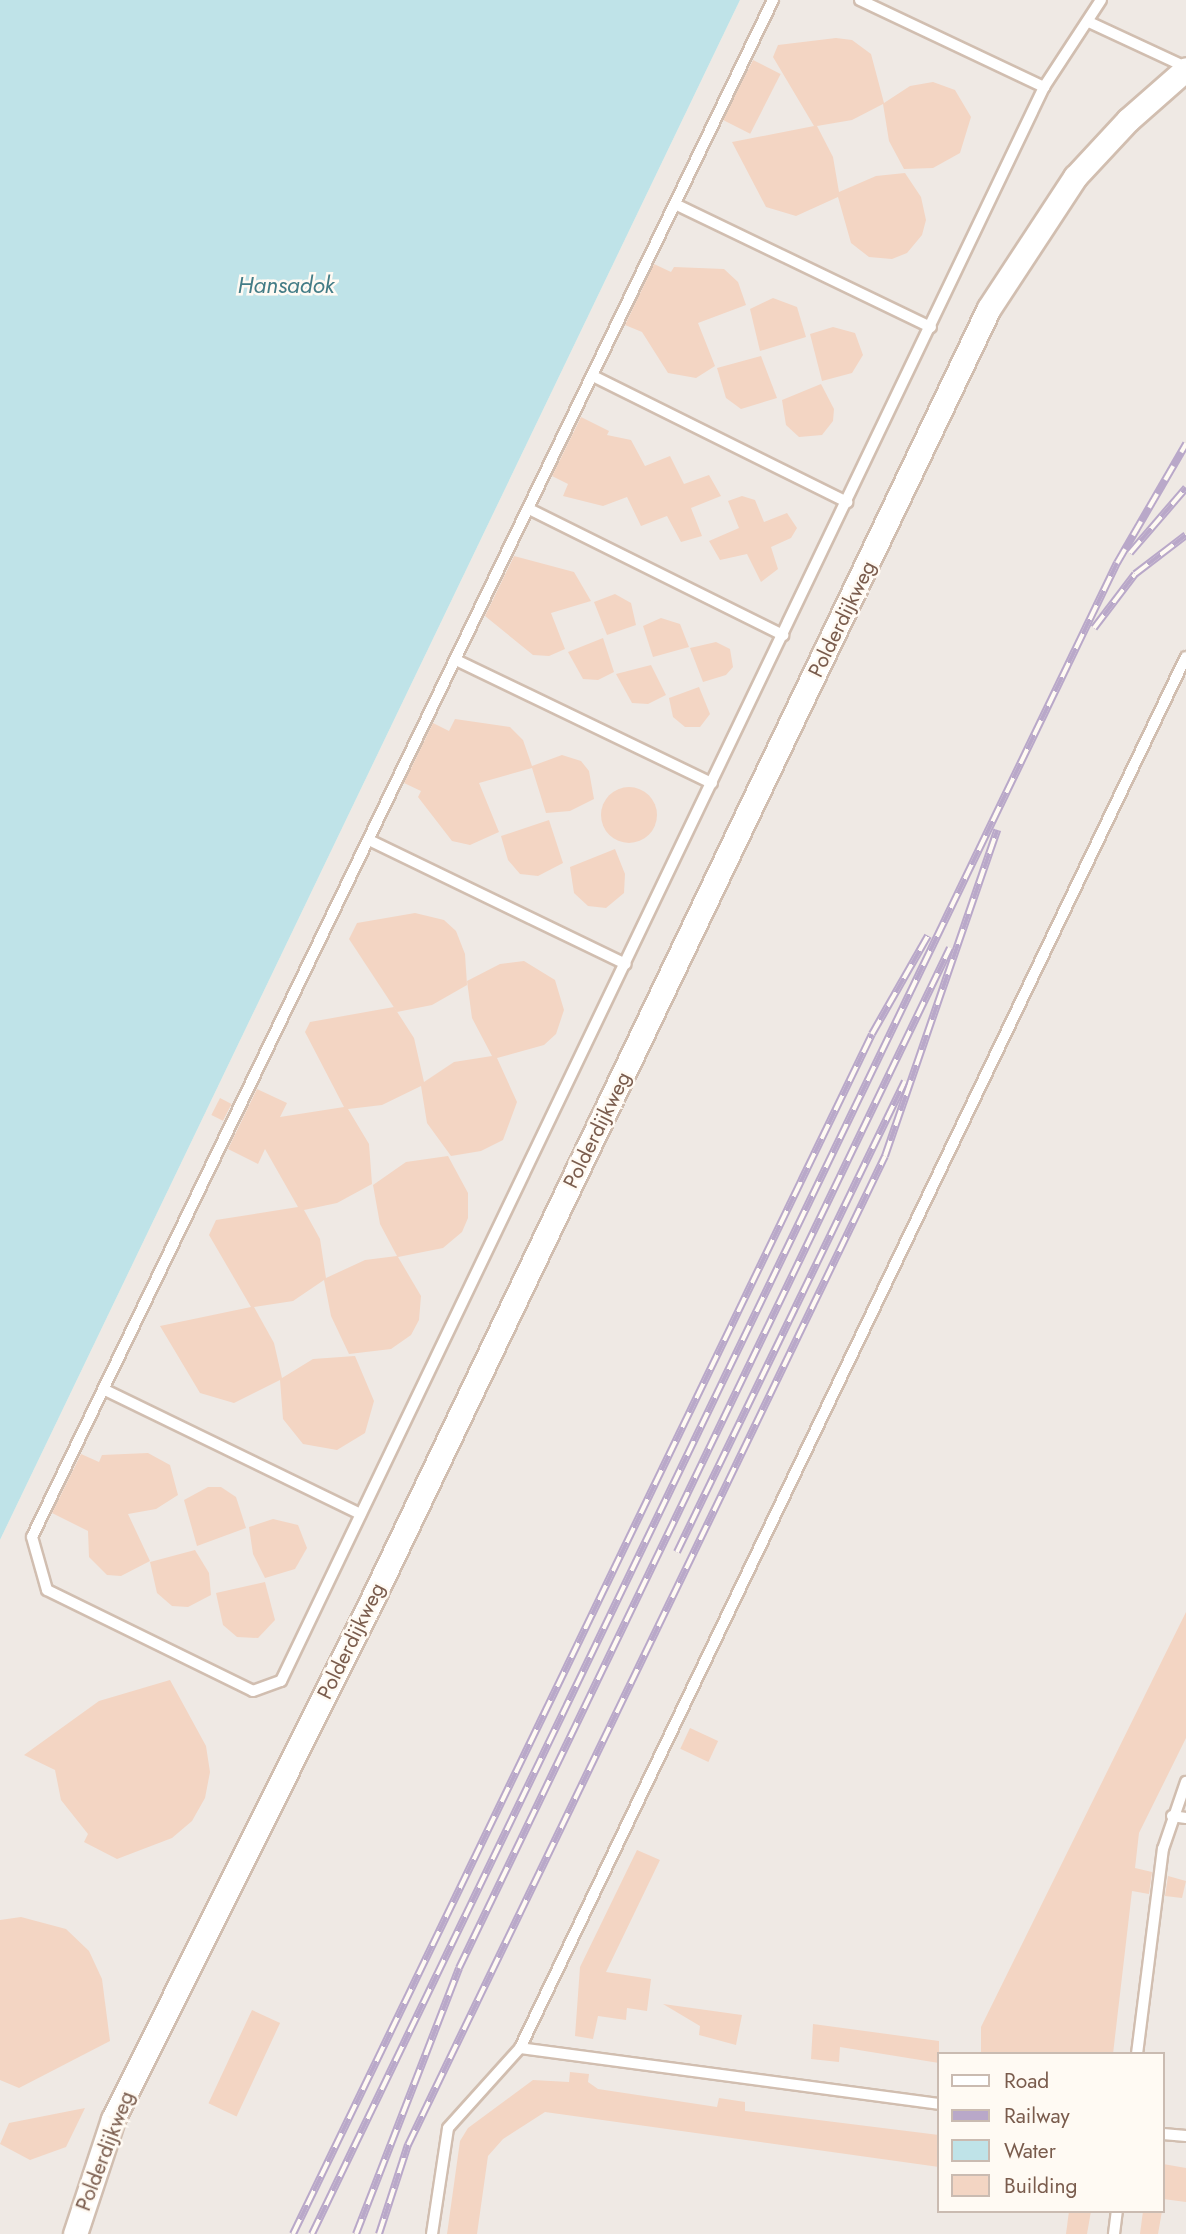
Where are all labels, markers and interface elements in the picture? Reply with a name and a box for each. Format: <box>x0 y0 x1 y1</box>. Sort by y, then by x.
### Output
water label: Hansadok <box>238 271 334 299</box>
street label: Polderdijkweg <box>803 557 881 681</box>
street label: Polderdijkweg <box>558 1068 636 1192</box>
street label: Polderdijkweg <box>312 1579 390 1703</box>
legend <box>937 2052 1165 2213</box>
text: Road <box>1004 2066 1049 2096</box>
street label: Polderdijkweg <box>71 2088 139 2214</box>
text: Railway <box>1004 2101 1070 2131</box>
text: Water <box>1004 2136 1056 2166</box>
text: Building <box>1004 2171 1077 2201</box>

